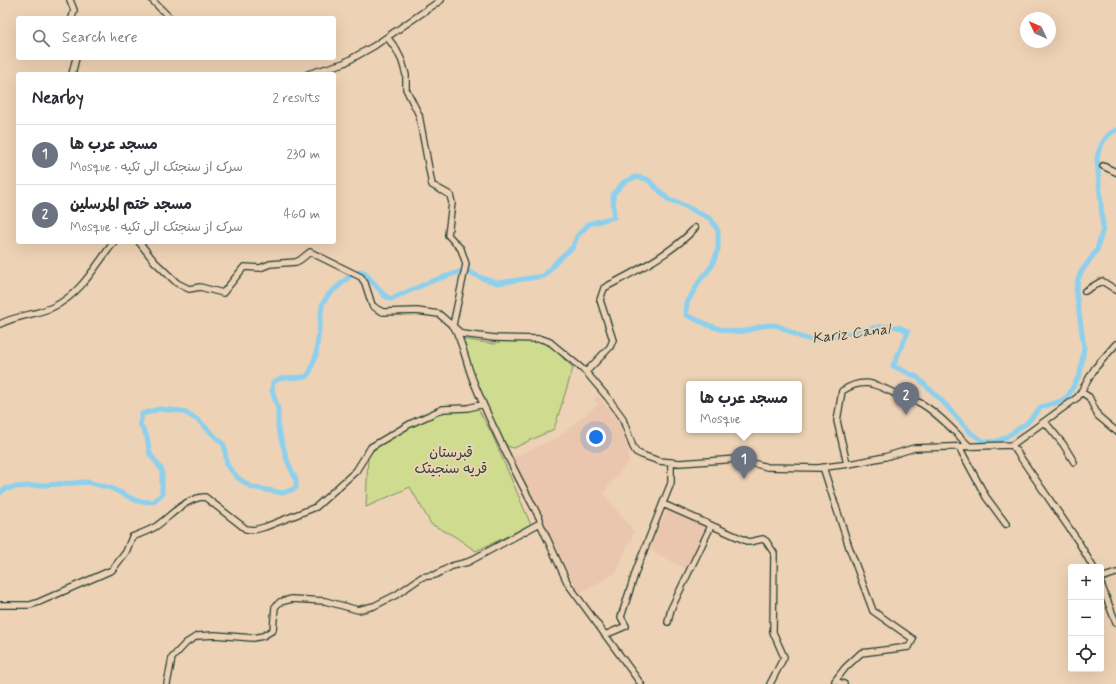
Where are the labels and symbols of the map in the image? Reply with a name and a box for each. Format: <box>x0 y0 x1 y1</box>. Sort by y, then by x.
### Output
north arrow <box>1020 12 1056 48</box>
water label: Kariz Canal <box>811 319 893 349</box>
pin: 2 <box>893 382 919 415</box>
your location <box>586 427 606 447</box>
park label: قبرستان قریه سنجیتک <box>415 444 487 478</box>
pin: 1 <box>731 446 757 479</box>

